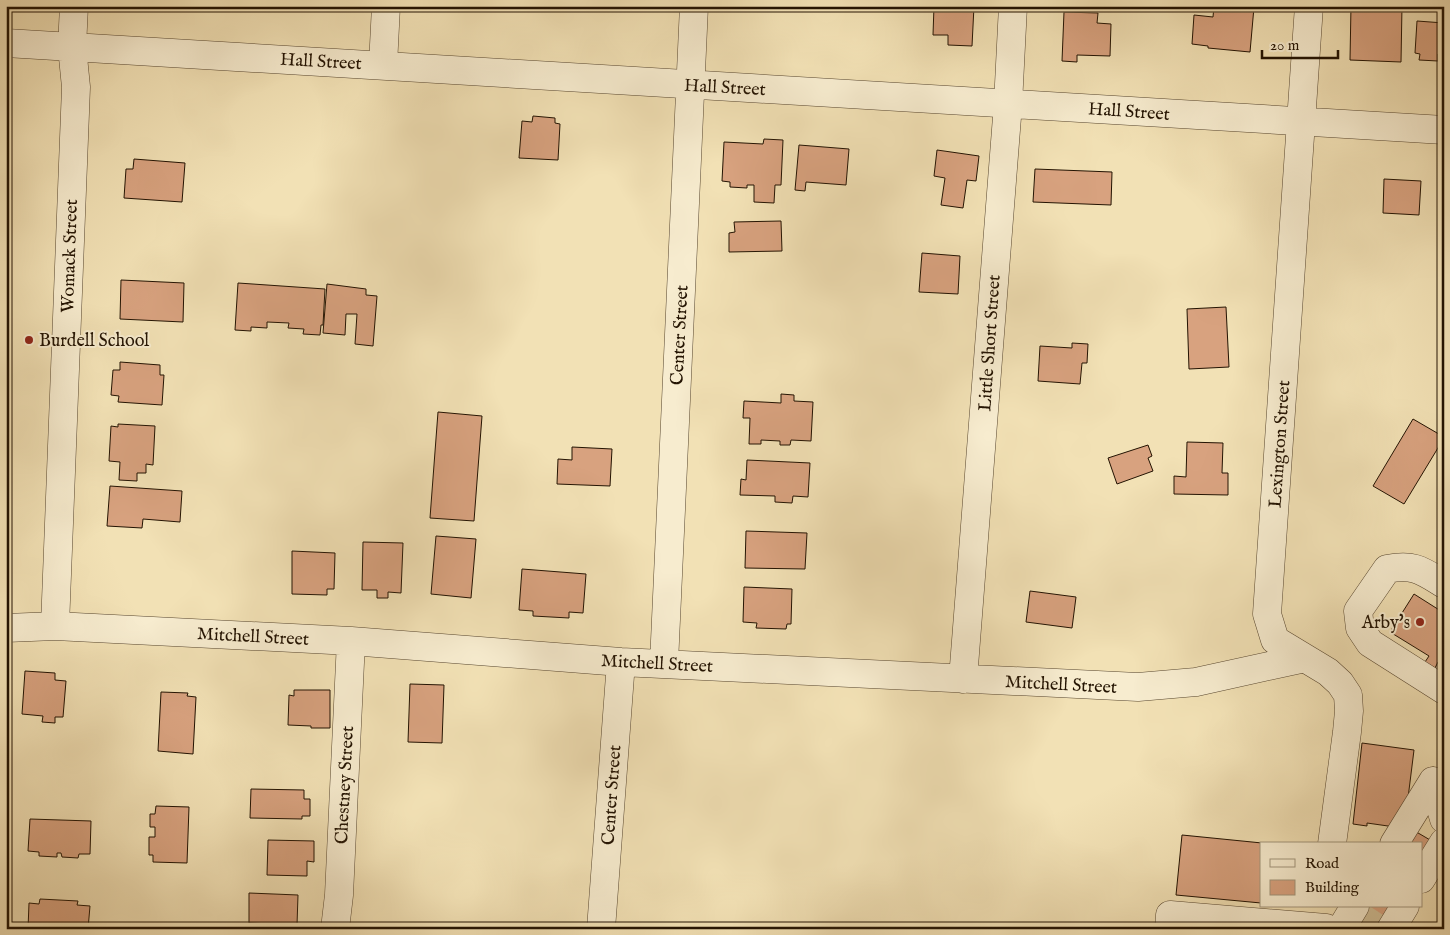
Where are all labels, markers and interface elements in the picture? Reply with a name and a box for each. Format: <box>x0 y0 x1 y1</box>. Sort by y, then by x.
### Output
scale bar <box>1262 28 1339 60</box>
text: 20 m <box>1270 36 1300 55</box>
street label: Hall Street <box>280 49 362 76</box>
street label: Hall Street <box>684 75 766 102</box>
street label: Hall Street <box>1087 98 1170 127</box>
street label: Womack Street <box>57 199 84 313</box>
street label: Little Short Street <box>974 274 1007 412</box>
street label: Center Street <box>666 284 695 386</box>
place label: Burdell School <box>39 330 149 353</box>
marker: Burdell School <box>23 334 35 346</box>
street label: Lexington Street <box>1265 379 1296 509</box>
place label: Arby's <box>1361 612 1410 635</box>
marker: Arby's <box>1414 616 1426 628</box>
street label: Mitchell Street <box>196 623 309 652</box>
street label: Mitchell Street <box>600 650 713 679</box>
street label: Mitchell Street <box>1004 671 1117 700</box>
street label: Chestney Street <box>331 725 360 845</box>
street label: Center Street <box>598 744 627 846</box>
legend <box>1260 842 1422 908</box>
text: Road <box>1305 854 1340 873</box>
text: Building <box>1305 878 1360 897</box>

